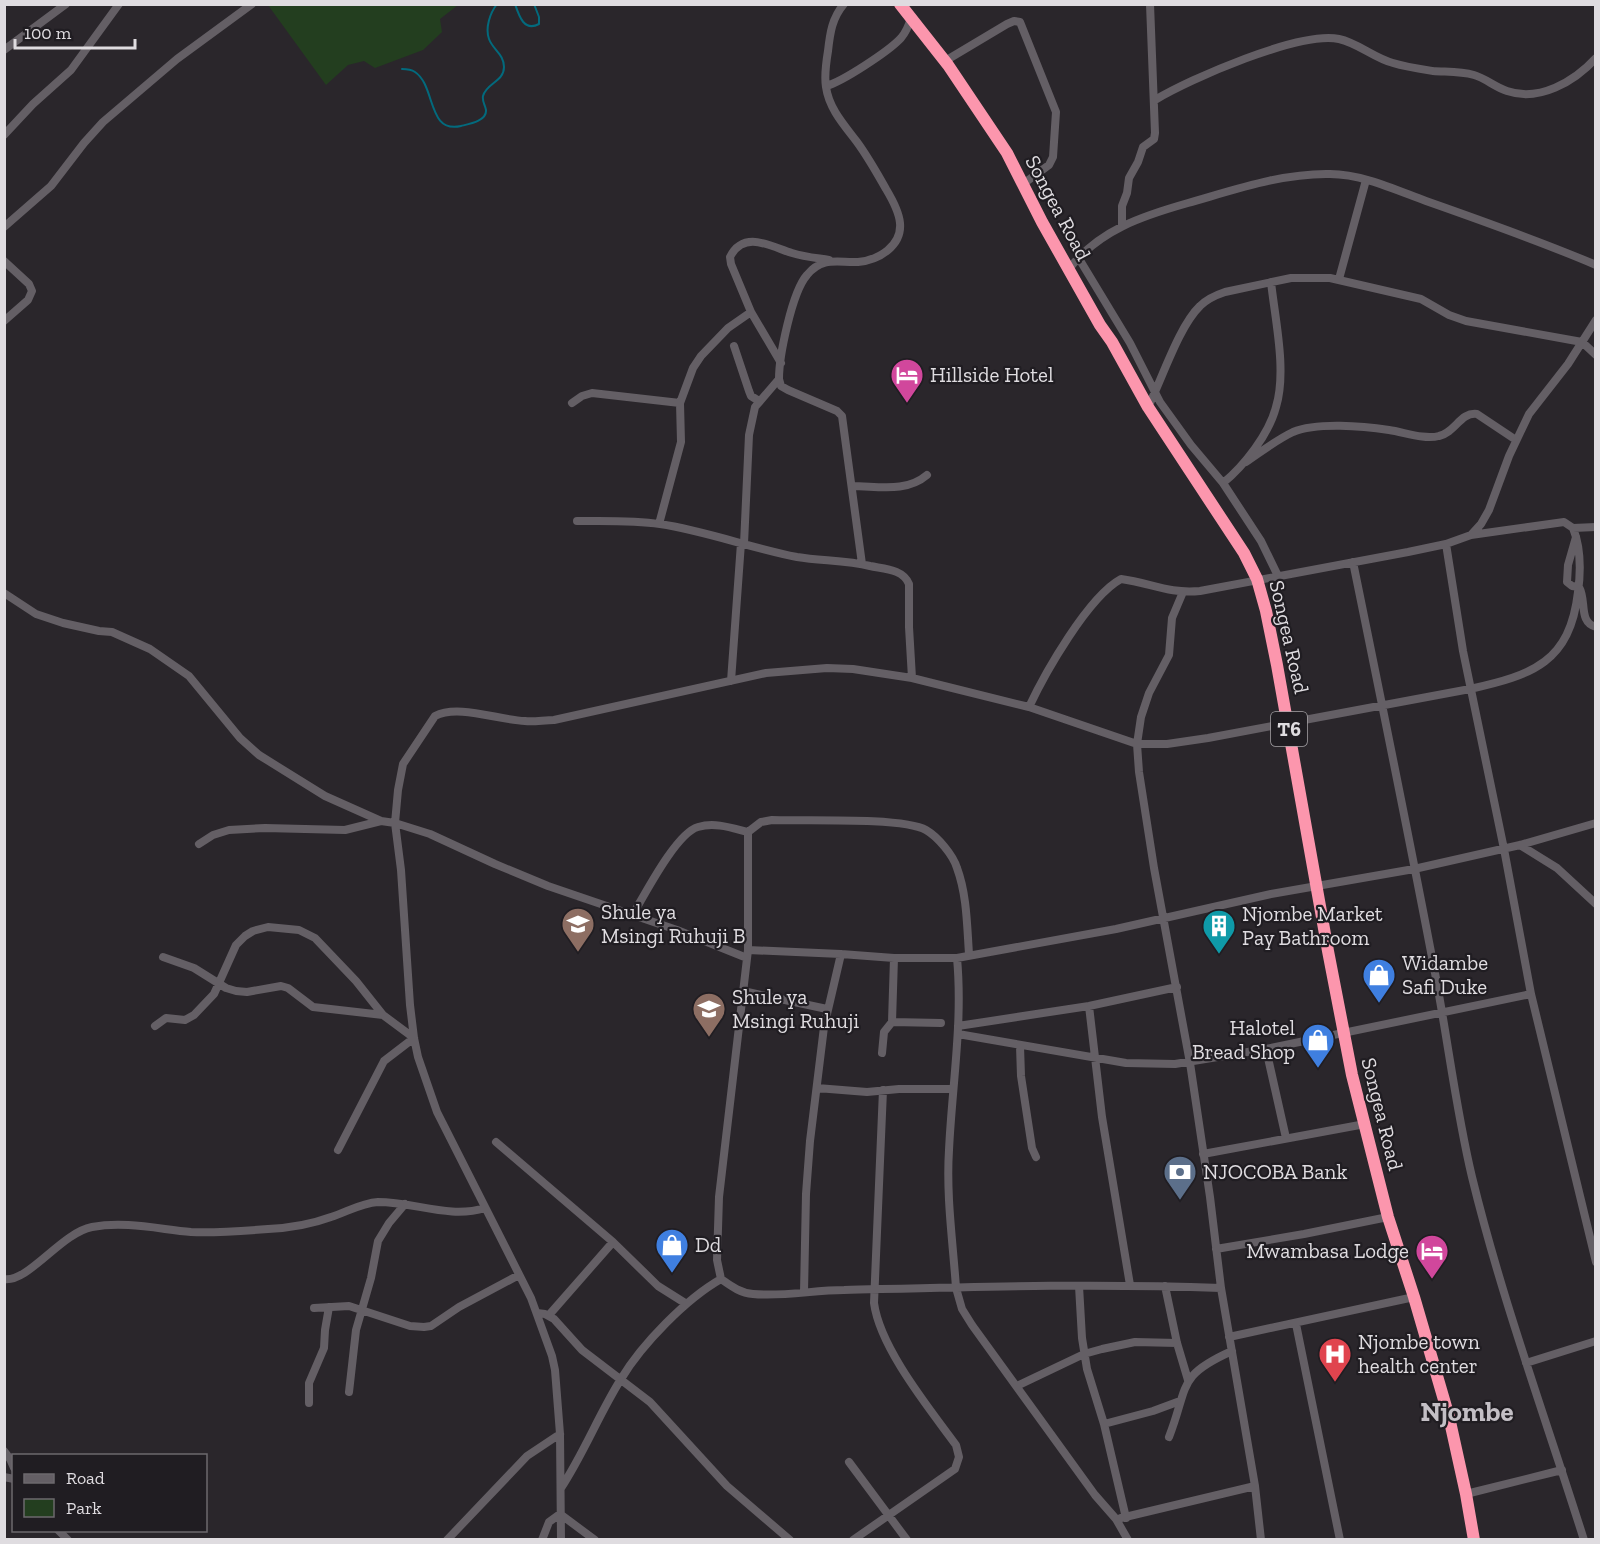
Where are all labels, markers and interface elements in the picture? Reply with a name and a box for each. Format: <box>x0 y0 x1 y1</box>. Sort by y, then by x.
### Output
scale bar <box>15 12 135 50</box>
text: 100 m <box>24 22 72 44</box>
street label: Songea Road <box>1020 151 1097 265</box>
hotel icon: Hillside Hotel <box>889 357 925 404</box>
place label: Hillside Hotel <box>930 362 1054 387</box>
street label: Songea Road <box>1264 578 1315 696</box>
road number: T6 <box>1271 712 1307 746</box>
place label: Shule ya Msingi Ruhuji B <box>601 899 746 949</box>
place label: Njombe Market Pay Bathroom <box>1242 901 1383 950</box>
school or university icon: Shule ya Msingi Ruhuji B <box>560 906 596 953</box>
building icon: Njombe Market Pay Bathroom <box>1201 908 1237 955</box>
place label: Widambe Safi Duke <box>1402 950 1488 999</box>
shop icon: Widambe Safi Duke <box>1361 957 1397 1004</box>
place label: Shule ya Msingi Ruhuji <box>732 984 859 1034</box>
school or university icon: Shule ya Msingi Ruhuji <box>691 991 727 1038</box>
place label: Halotel Bread Shop <box>1192 1015 1295 1064</box>
shop icon: Halotel Bread Shop <box>1300 1022 1336 1069</box>
street label: Songea Road <box>1356 1055 1409 1173</box>
bank icon: NJOCOBA Bank <box>1162 1154 1198 1201</box>
place label: NJOCOBA Bank <box>1203 1159 1347 1184</box>
shop icon: Dd <box>654 1227 690 1274</box>
place label: Dd <box>695 1232 722 1257</box>
hotel icon: Mwambasa Lodge <box>1414 1233 1450 1280</box>
place label: Mwambasa Lodge <box>1246 1238 1409 1263</box>
place label: Njombe town health center <box>1358 1329 1480 1378</box>
hospital icon: Njombe town health center <box>1317 1336 1353 1383</box>
district label: Njombe <box>1421 1396 1513 1428</box>
legend <box>12 1454 207 1532</box>
text: Road <box>66 1467 105 1489</box>
text: Park <box>66 1497 102 1519</box>

